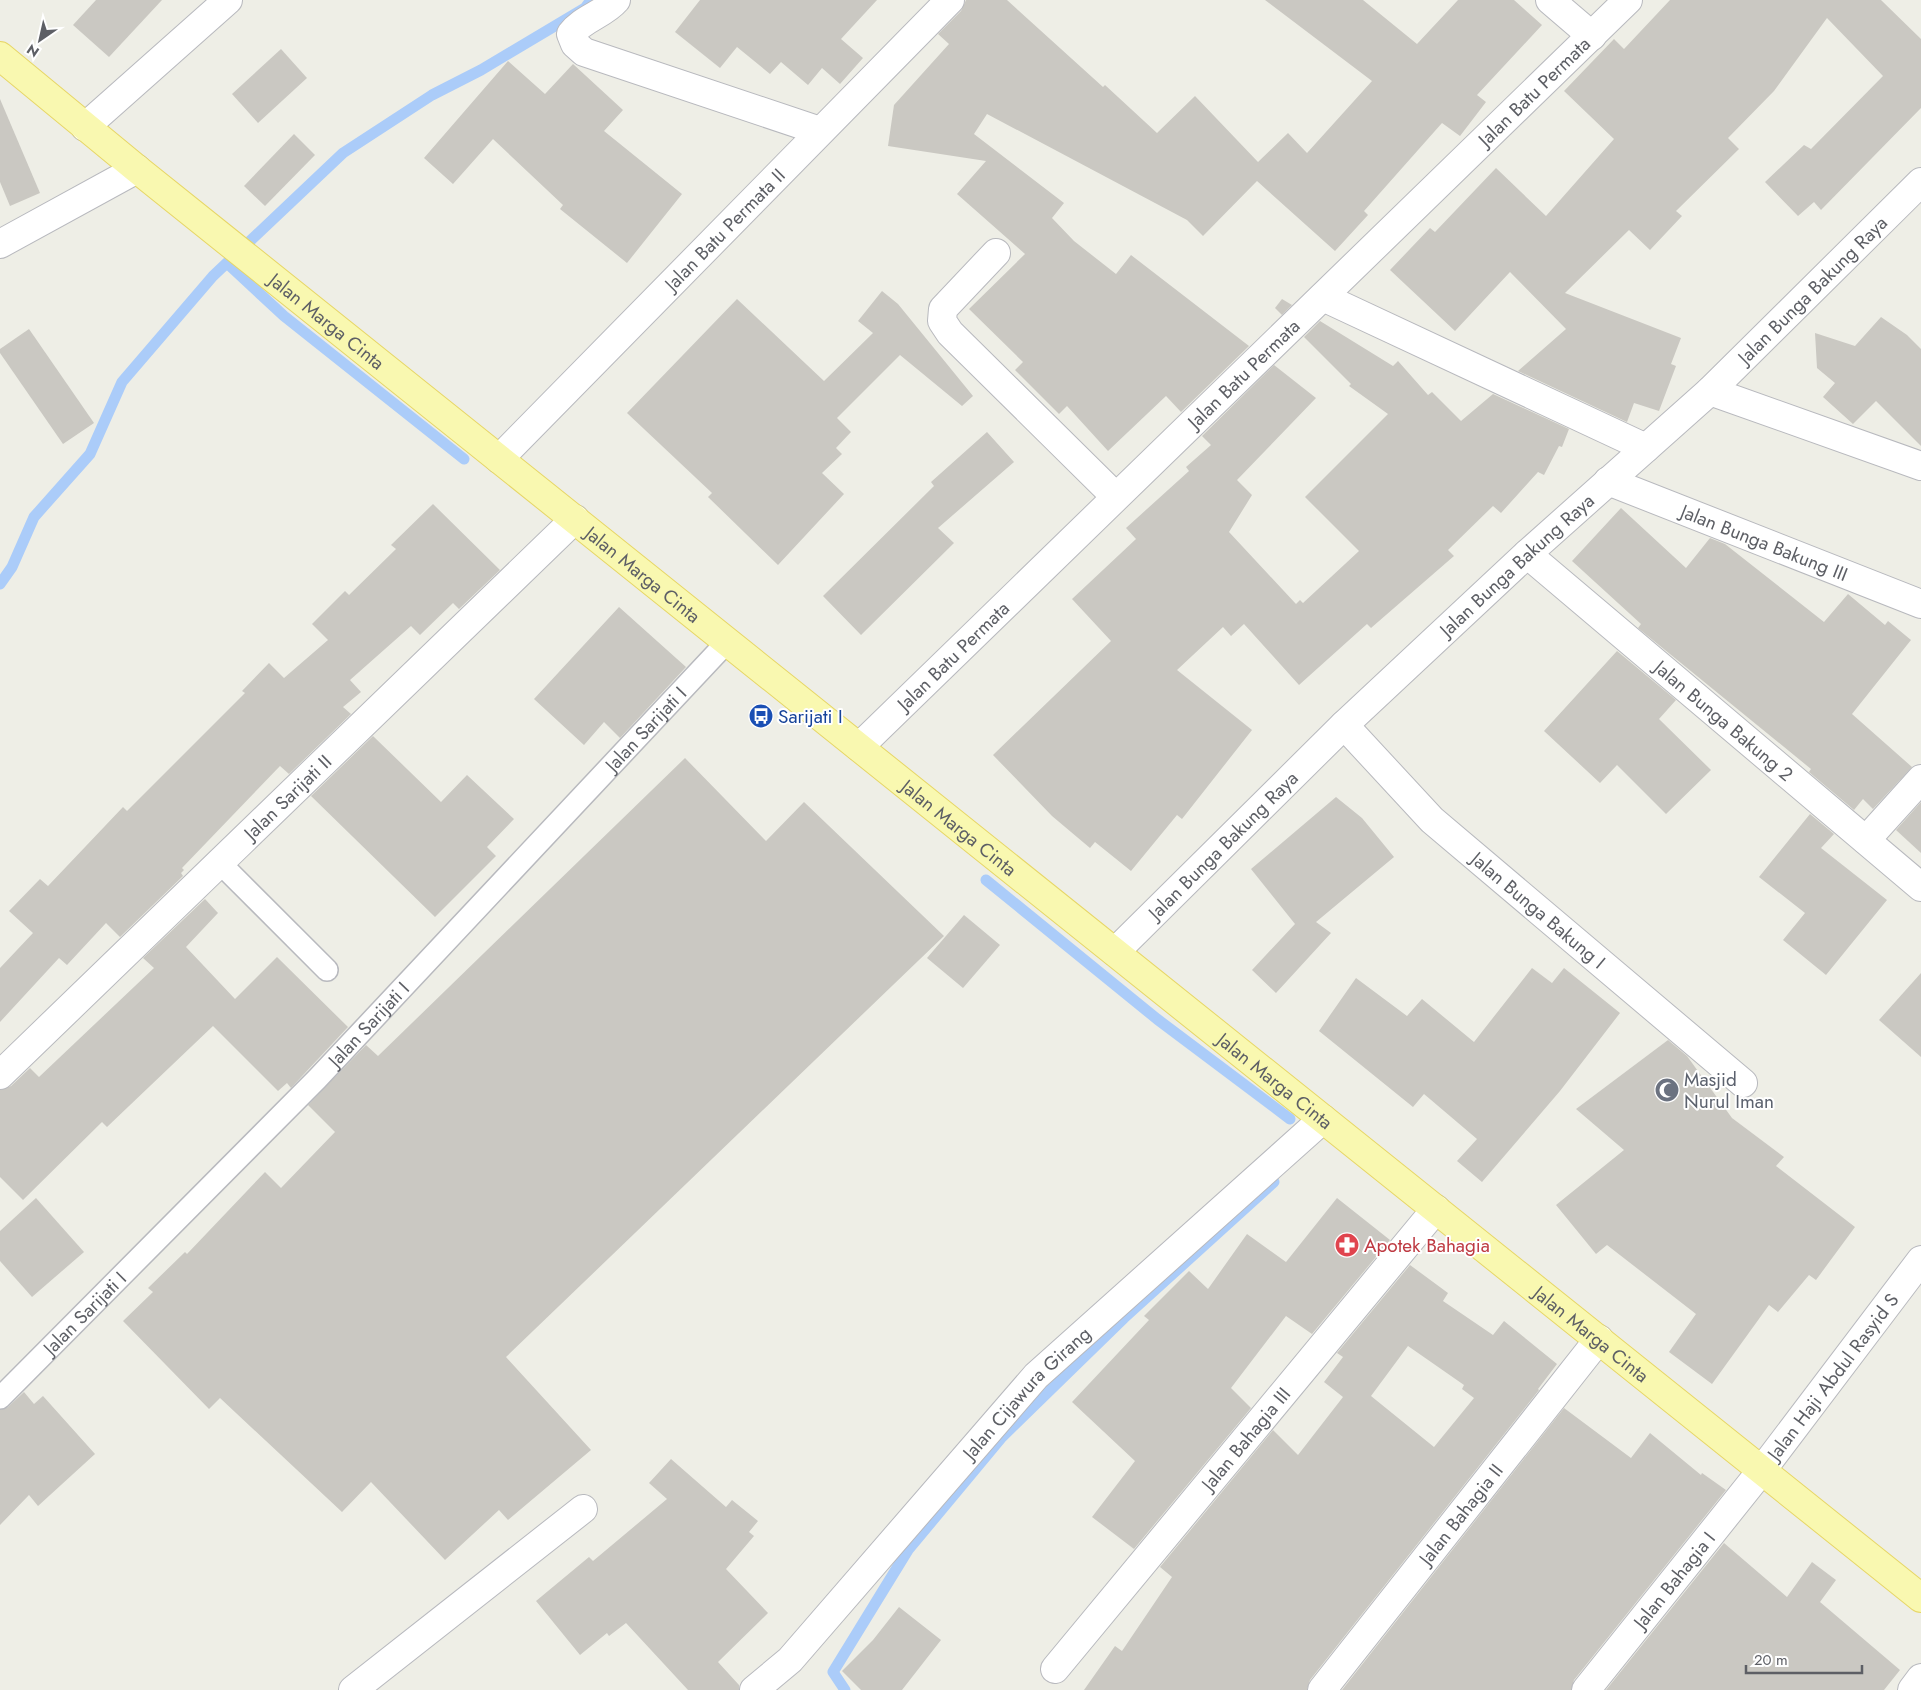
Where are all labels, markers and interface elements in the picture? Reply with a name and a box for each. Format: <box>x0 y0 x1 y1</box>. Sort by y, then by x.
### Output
north arrow <box>15 15 65 65</box>
street label: Jalan Batu Permata <box>1470 31 1596 155</box>
text: N <box>23 39 43 62</box>
street label: Jalan Batu Permata II <box>657 163 791 299</box>
street label: Jalan Bunga Bakung Raya <box>1730 210 1894 372</box>
street label: Jalan Marga Cinta <box>261 265 390 376</box>
street label: Jalan Batu Permata <box>1180 313 1306 437</box>
street label: Jalan Bunga Bakung Raya <box>1432 487 1600 645</box>
street label: Jalan Bunga Bakung III <box>1674 497 1852 588</box>
street label: Jalan Marga Cinta <box>577 518 706 629</box>
street label: Jalan Batu Permata <box>889 595 1015 719</box>
street label: Jalan Bunga Bakung 2 <box>1646 652 1799 788</box>
street label: Jalan Sarijati I <box>597 681 693 780</box>
bus stop icon: Sarijati I <box>748 703 774 729</box>
place label: Sarijati I <box>778 703 843 730</box>
street label: Jalan Sarijati II <box>236 749 338 848</box>
street label: Jalan Bunga Bakung Raya <box>1140 765 1304 928</box>
street label: Jalan Marga Cinta <box>893 771 1022 883</box>
street label: Jalan Bunga Bakung I <box>1463 844 1611 975</box>
street label: Jalan Sarijati I <box>320 976 416 1075</box>
street label: Jalan Marga Cinta <box>1209 1025 1338 1136</box>
place label: Masjid Nurul Iman <box>1684 1066 1774 1115</box>
mosque icon: Masjid Nurul Iman <box>1654 1077 1680 1103</box>
pharmacy icon: Apotek Bahagia <box>1334 1232 1360 1258</box>
place label: Apotek Bahagia <box>1364 1232 1490 1259</box>
street label: Jalan Sarijati I <box>35 1266 132 1363</box>
street label: Jalan Marga Cinta <box>1525 1278 1655 1389</box>
street label: Jalan Haji Abdul Rasyid S <box>1759 1288 1905 1468</box>
street label: Jalan Cijawura Girang <box>955 1320 1097 1468</box>
street label: Jalan Bahagia III <box>1193 1382 1297 1499</box>
street label: Jalan Bahagia II <box>1411 1458 1509 1573</box>
street label: Jalan Bahagia I <box>1625 1526 1722 1637</box>
scale bar <box>1746 1642 1862 1674</box>
text: 20 m <box>1754 1649 1788 1671</box>

